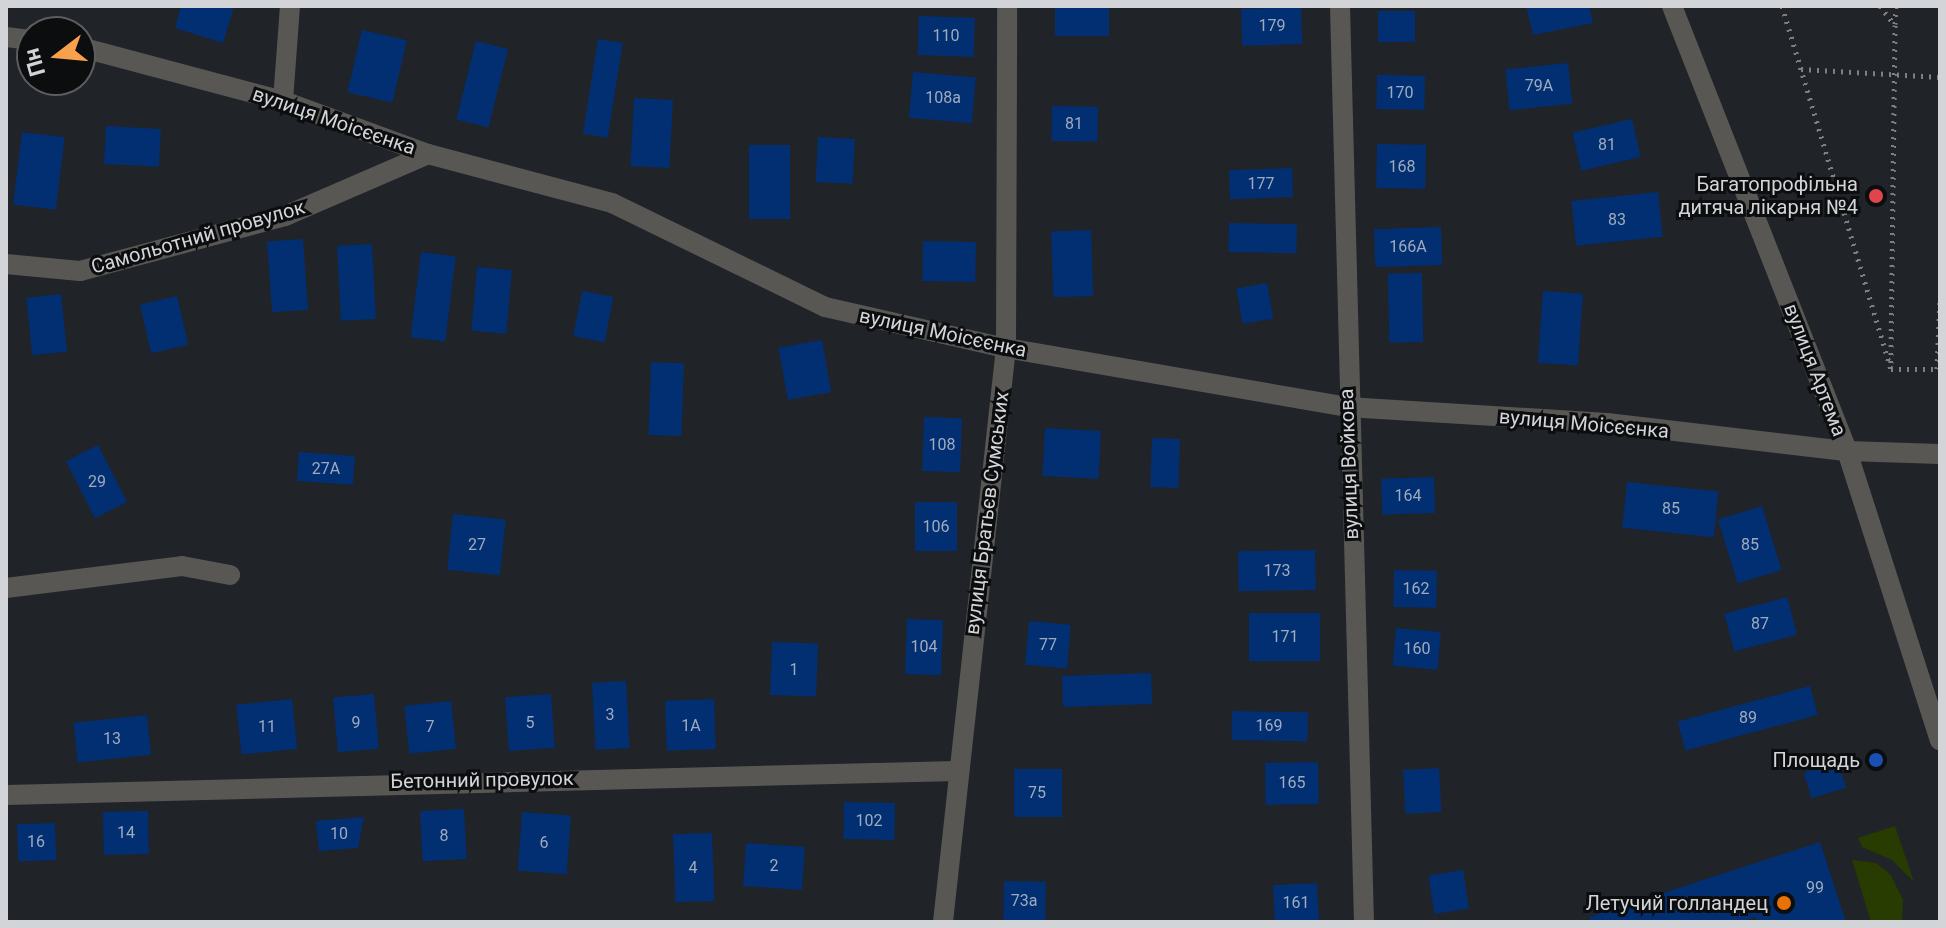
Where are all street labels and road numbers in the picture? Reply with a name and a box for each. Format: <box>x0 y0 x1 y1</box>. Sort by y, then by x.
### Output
street label: вулиця Моісєєнка <box>250 82 418 160</box>
street label: Самольотний провулок <box>88 195 308 279</box>
street label: вулиця Артема <box>1779 300 1851 440</box>
street label: вулиця Моісєєнка <box>857 304 1029 362</box>
street label: вулиця Войкова <box>1334 388 1364 540</box>
street label: вулиця Братьєв Сумських <box>960 390 1014 636</box>
street label: вулиця Моісєєнка <box>1498 405 1670 443</box>
street label: Бетонний провулок <box>390 766 574 794</box>

